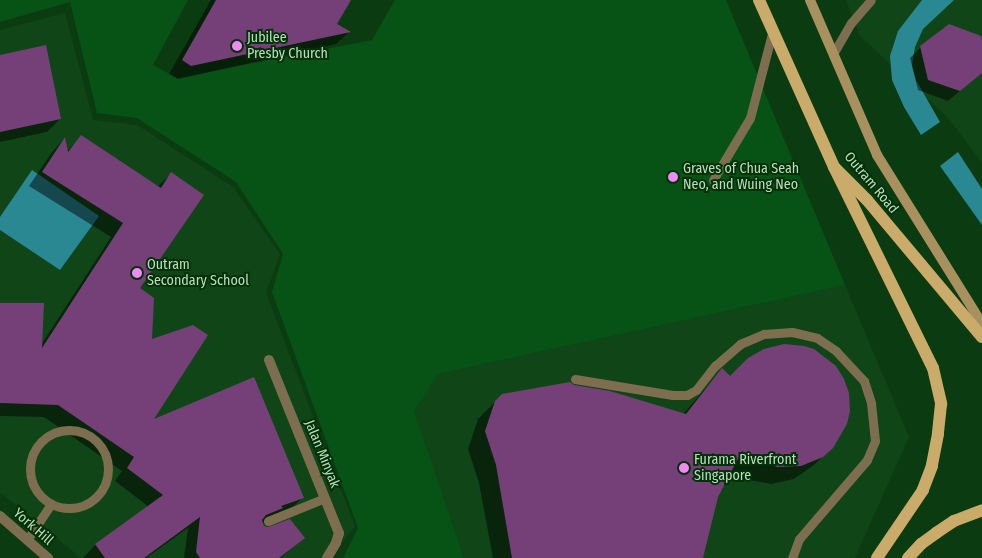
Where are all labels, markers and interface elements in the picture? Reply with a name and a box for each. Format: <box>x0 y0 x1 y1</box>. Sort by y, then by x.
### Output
place label: Jubilee Presby Church <box>247 30 328 62</box>
marker: Jubilee Presby Church <box>231 40 243 52</box>
street label: Outram Road <box>840 149 902 217</box>
place label: Graves of Chua Seah Neo, and Wuing Neo <box>683 161 799 193</box>
marker: Graves of Chua Seah Neo, and Wuing Neo <box>667 171 679 183</box>
place label: Outram Secondary School <box>147 257 249 290</box>
marker: Outram Secondary School <box>131 267 143 279</box>
street label: Jalan Minyak <box>301 418 343 490</box>
place label: Furama Riverfront Singapore <box>694 452 796 484</box>
marker: Furama Riverfront Singapore <box>678 462 690 474</box>
street label: York Hill <box>10 505 56 549</box>

